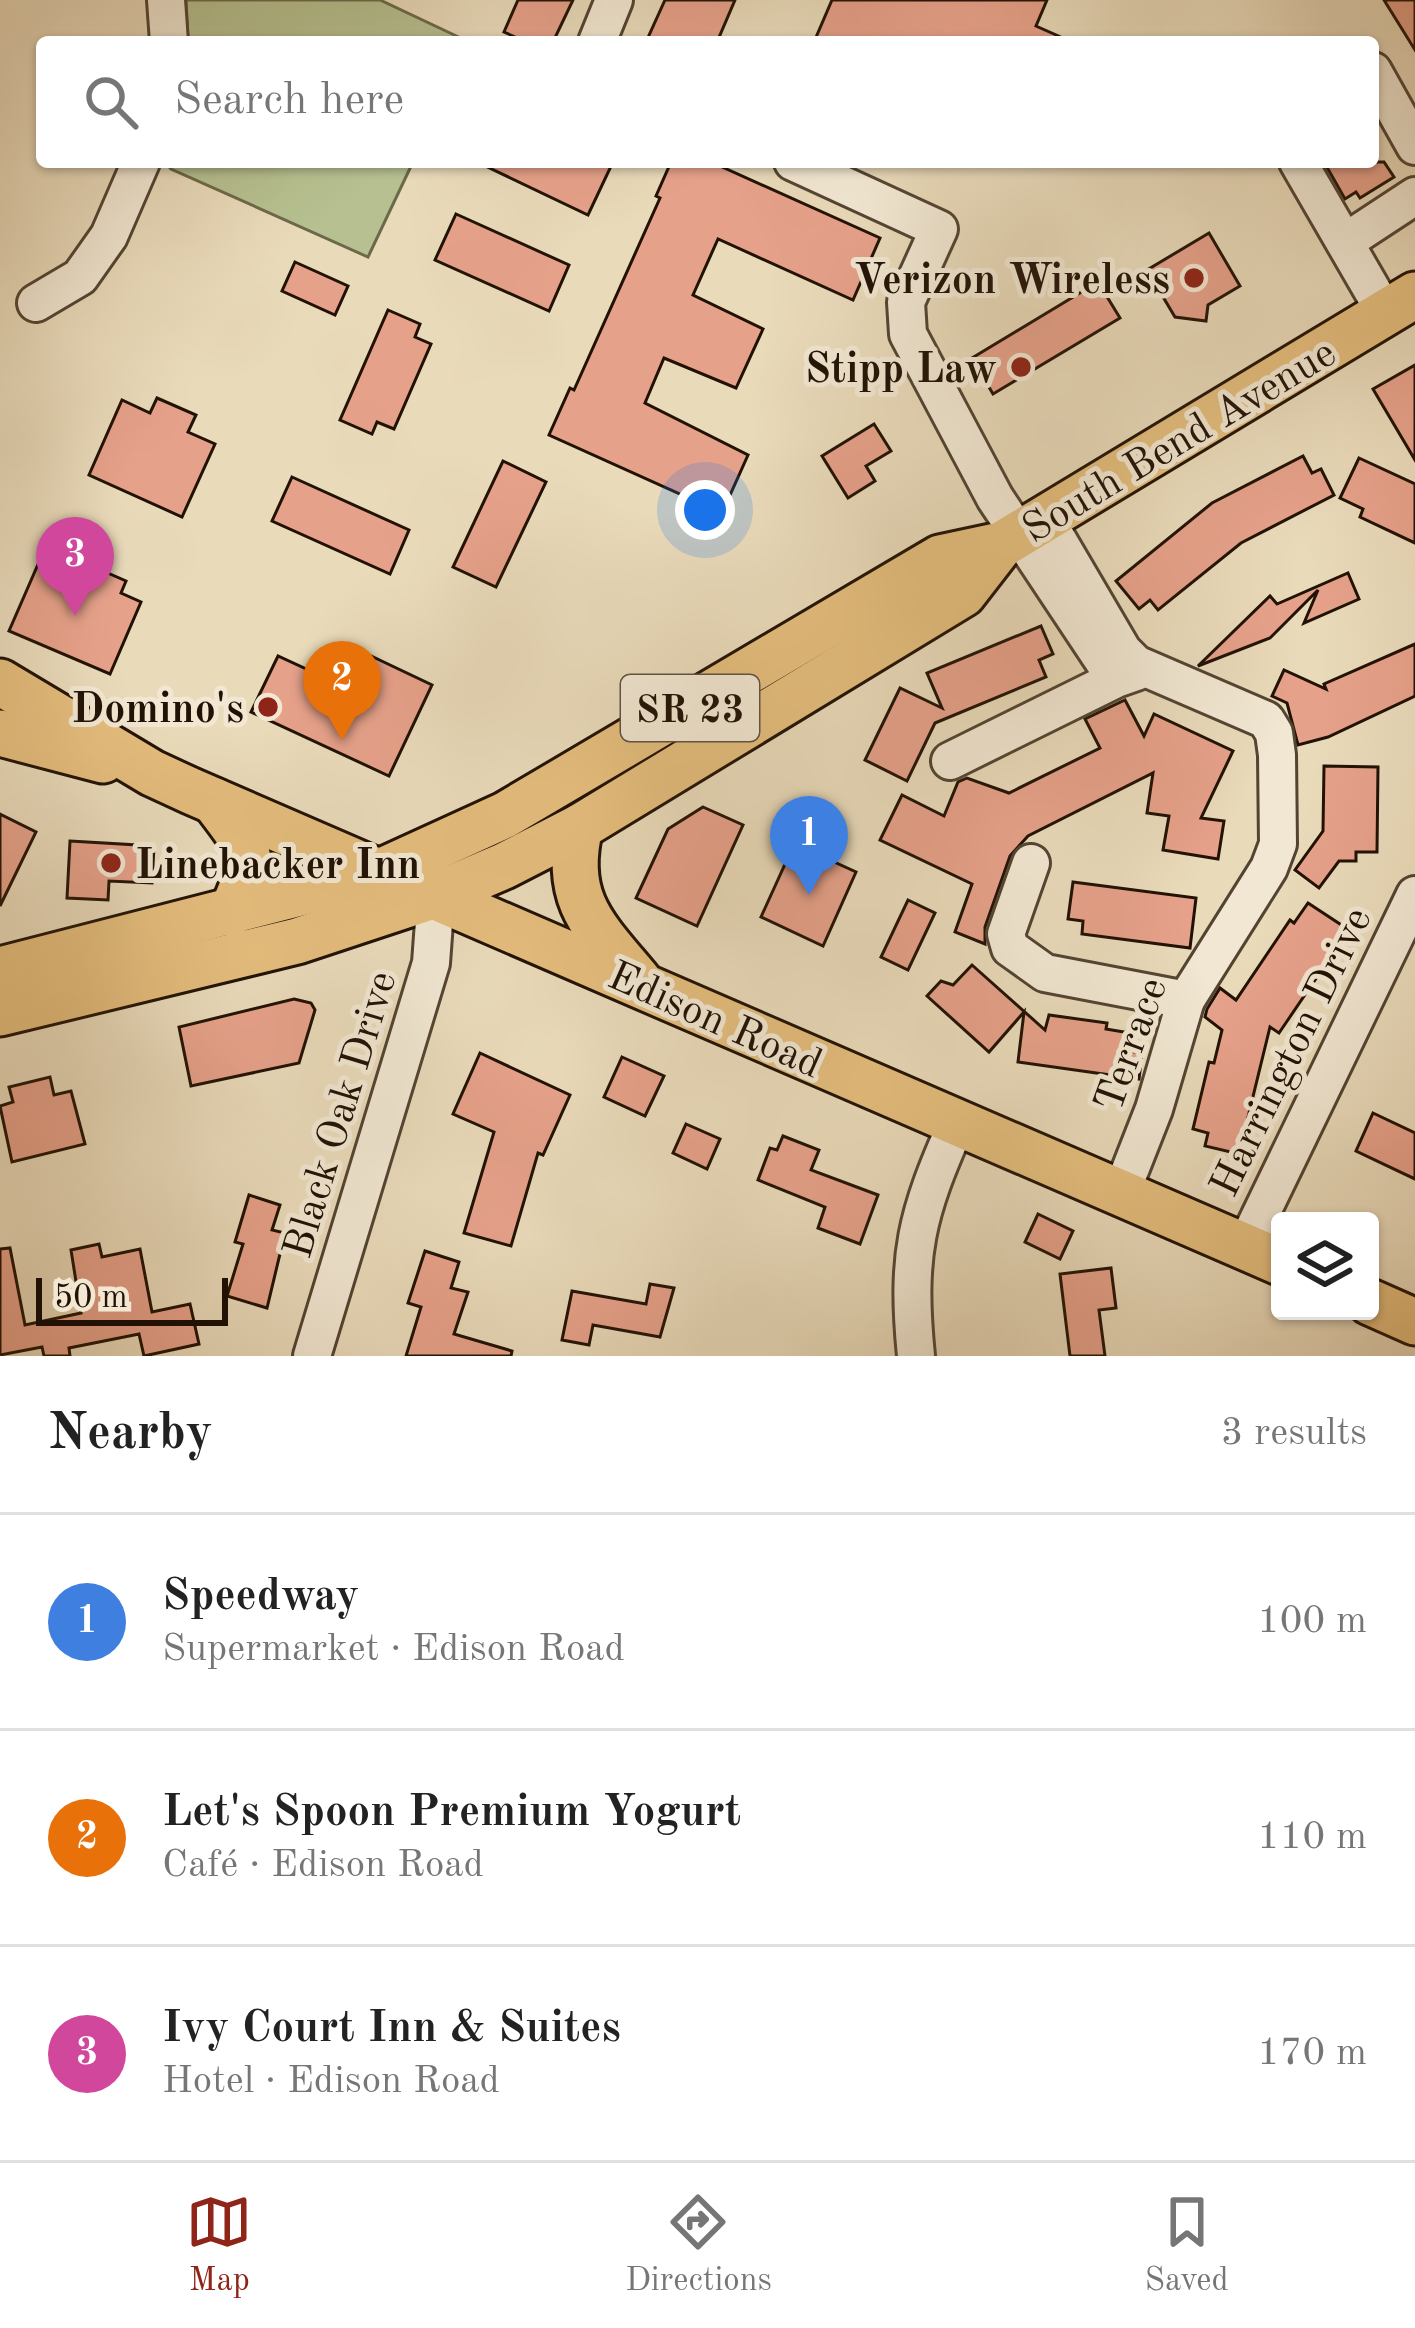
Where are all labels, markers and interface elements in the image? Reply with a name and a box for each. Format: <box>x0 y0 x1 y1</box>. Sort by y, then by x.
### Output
search box <box>36 36 1379 168</box>
icon: search <box>78 69 144 135</box>
text: Search here <box>174 79 404 124</box>
place label: Verizon Wireless <box>854 261 1170 303</box>
marker: Verizon Wireless <box>1181 265 1207 291</box>
street label: South Bend Avenue <box>1016 333 1344 552</box>
place label: Stipp Law <box>805 350 997 392</box>
marker: Stipp Law <box>1008 354 1034 380</box>
your location <box>675 480 735 540</box>
pin: 3 <box>36 517 114 616</box>
pin: 2 <box>303 641 381 740</box>
road number: SR 23 <box>621 675 759 741</box>
place label: Domino's <box>71 690 244 732</box>
marker: Domino's <box>255 694 281 720</box>
pin: 1 <box>770 796 848 895</box>
place label: Linebacker Inn <box>135 846 420 888</box>
marker: Linebacker Inn <box>98 850 124 876</box>
street label: Harrington Drive <box>1204 902 1381 1204</box>
street label: Edison Road <box>601 956 828 1087</box>
street label: Black Oak Drive <box>278 967 405 1264</box>
street label: Terrace <box>1089 973 1176 1118</box>
map controls <box>1271 1212 1379 1320</box>
button: layers <box>1271 1212 1379 1320</box>
scale bar <box>36 1272 228 1325</box>
text: 50 m <box>54 1282 128 1315</box>
text: Nearby <box>48 1409 213 1460</box>
text: 3 results <box>1221 1414 1367 1453</box>
text: Speedway <box>162 1575 359 1620</box>
text: 1 <box>76 1602 98 1641</box>
text: 100 m <box>1257 1602 1367 1641</box>
text: Supermarket · Edison Road <box>162 1630 625 1669</box>
text: Let's Spoon Premium Yogurt <box>162 1791 741 1836</box>
text: 2 <box>76 1818 98 1857</box>
text: 110 m <box>1257 1818 1367 1857</box>
text: Café · Edison Road <box>162 1846 484 1885</box>
text: Ivy Court Inn & Suites <box>162 2007 621 2052</box>
text: 3 <box>76 2034 98 2073</box>
text: 170 m <box>1257 2034 1367 2073</box>
text: Hotel · Edison Road <box>162 2062 500 2101</box>
tab: Map <box>186 2189 252 2302</box>
tab: Directions <box>625 2189 772 2302</box>
tab: Saved <box>1145 2189 1229 2302</box>

